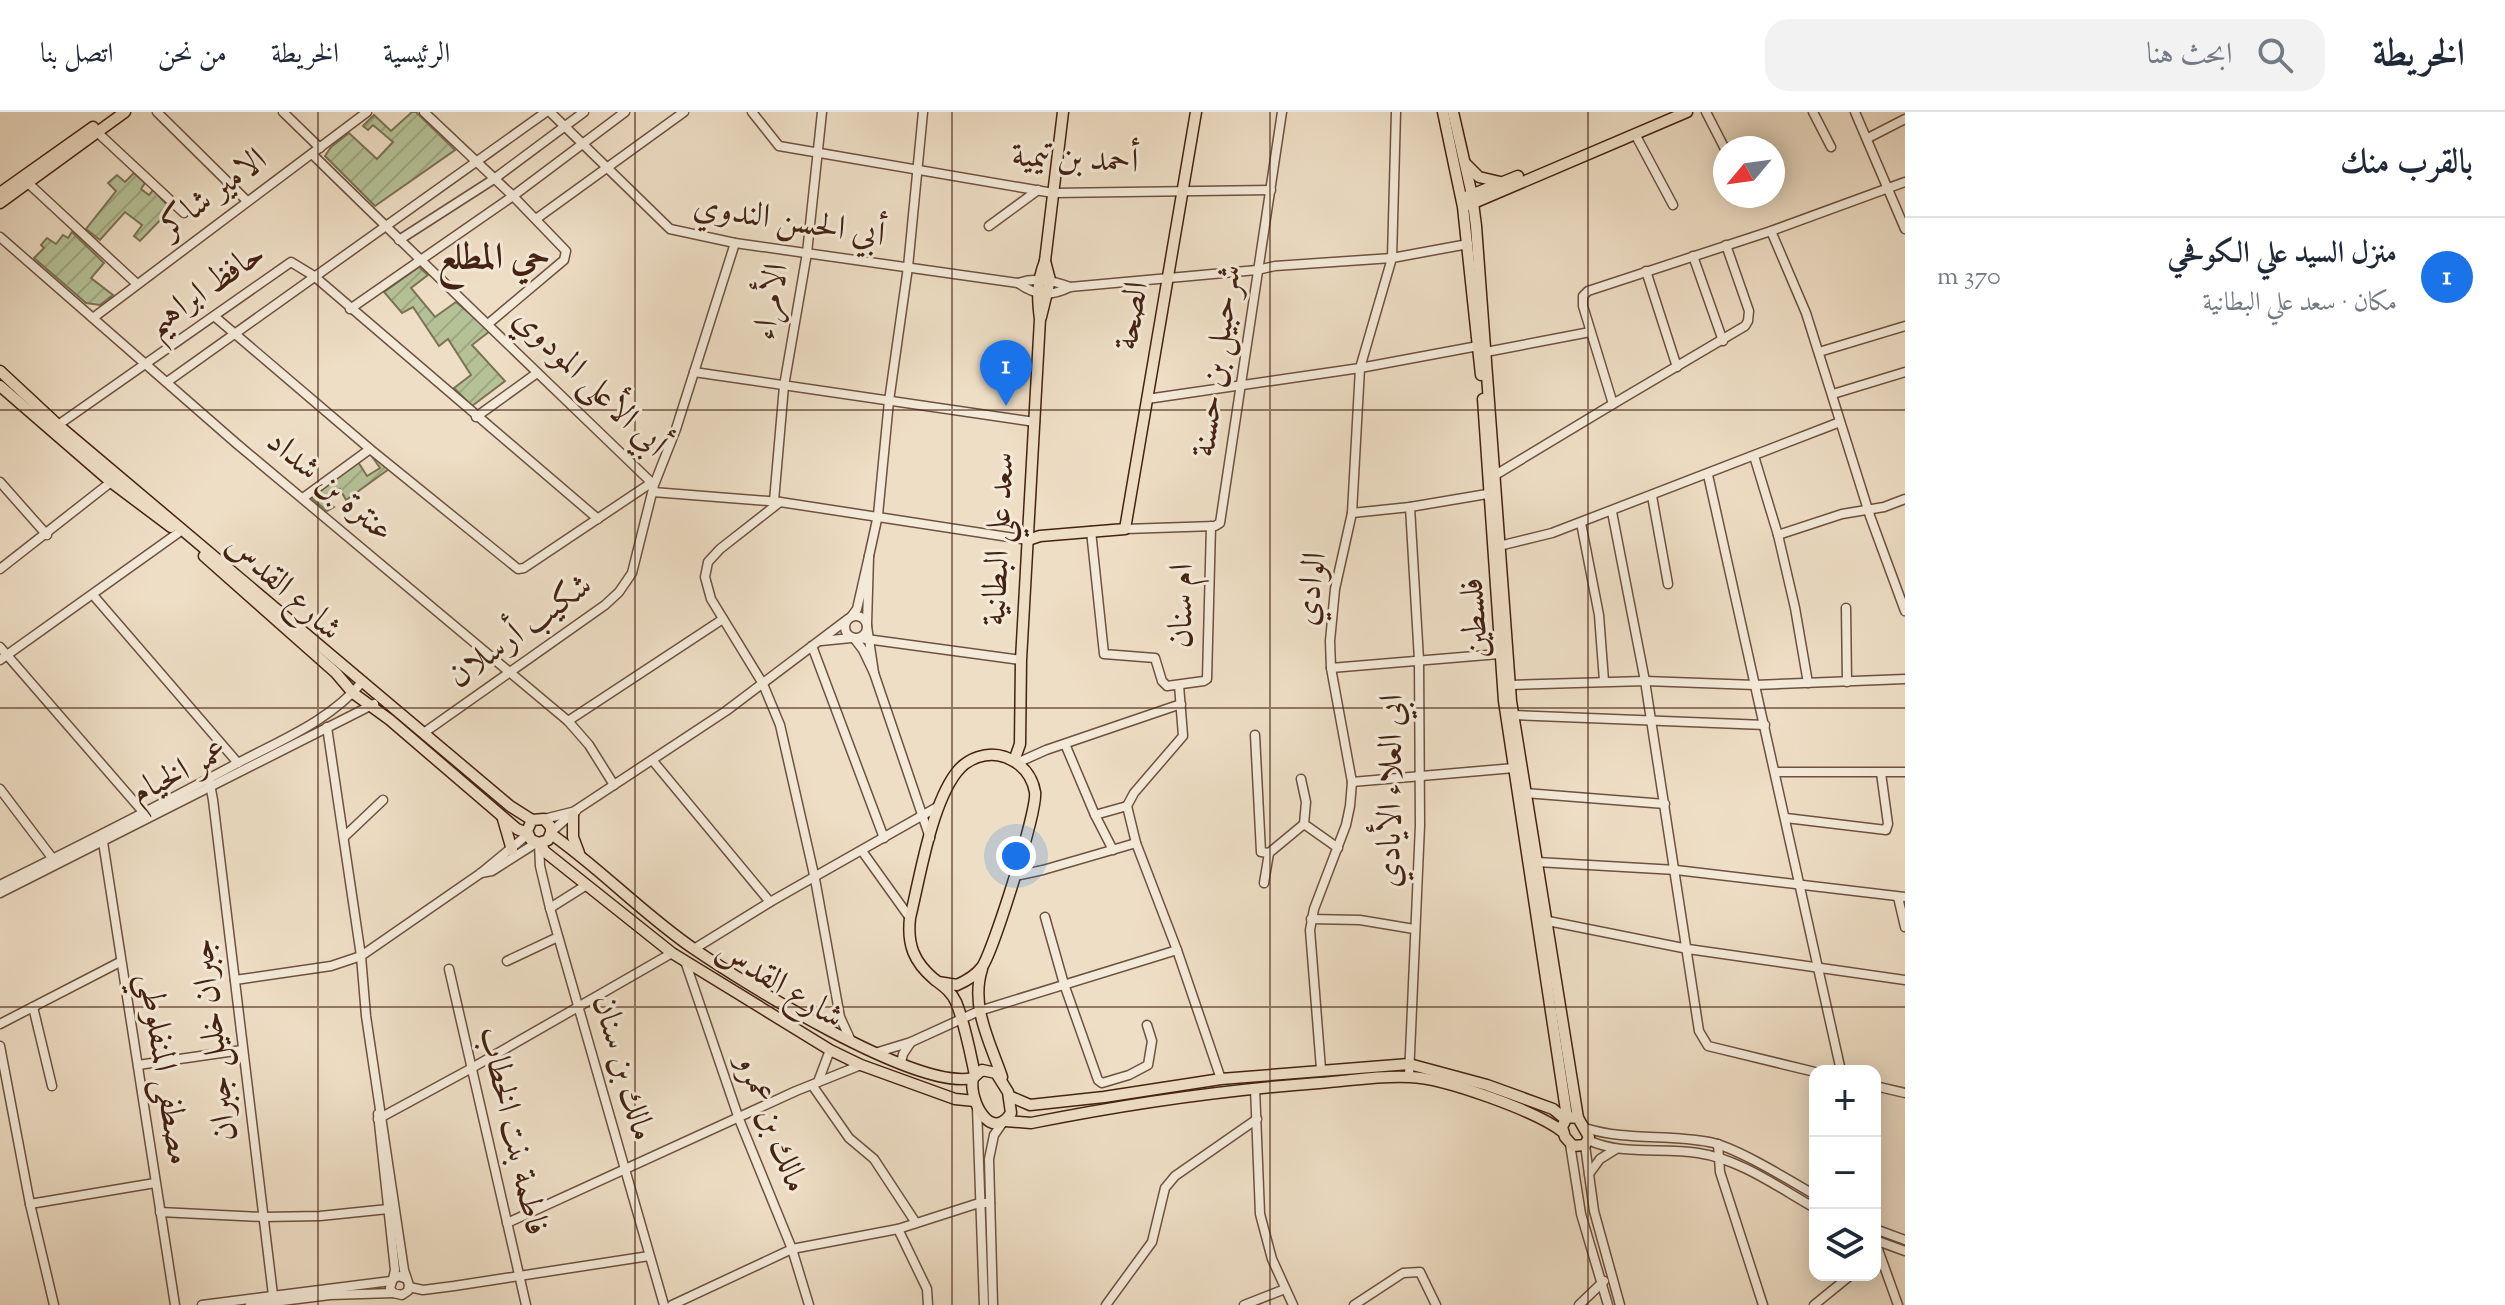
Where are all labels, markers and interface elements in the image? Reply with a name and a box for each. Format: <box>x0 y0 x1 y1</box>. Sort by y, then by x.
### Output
search box <box>1765 19 2325 91</box>
text: الخريطة <box>2373 29 2465 83</box>
icon: search <box>2253 33 2297 77</box>
text: ابحث هنا <box>2146 34 2233 77</box>
text: اتصل بنا <box>40 35 114 75</box>
text: من نحن <box>158 35 227 75</box>
text: الخريطة <box>271 35 339 75</box>
text: الرئيسية <box>383 35 450 75</box>
street label: أحمد بن تيمية <box>1010 130 1140 188</box>
north arrow <box>1713 136 1785 208</box>
street label: الامير شاكر <box>147 137 278 253</box>
text: بالقرب منك <box>2340 139 2473 188</box>
street label: أبي الحسن الندوي <box>690 181 889 261</box>
street label: حافظ ابراهيم <box>136 231 279 354</box>
district label: حي المطلع <box>438 233 550 290</box>
text: منزل السيد علي الكوفحي <box>2167 233 2397 276</box>
street label: الأمراء <box>739 259 803 344</box>
text: 370 m <box>1937 259 2001 296</box>
text: 1 <box>2443 259 2451 296</box>
street label: شرحبيل بن حسنة <box>1180 262 1256 460</box>
street label: الصحة <box>1103 278 1163 354</box>
text: مكان · سعد علي البطانية <box>2203 285 2397 322</box>
street label: أبي الأعلى المودوي <box>501 295 679 470</box>
pin: 1 <box>980 340 1032 406</box>
street label: عنترة بن شداد <box>254 419 404 555</box>
street label: سعد علي البطانية <box>971 451 1034 628</box>
street label: شارع القدس <box>213 522 352 655</box>
street label: الوادي <box>1283 549 1341 629</box>
street label: شكيب أرسلان <box>437 561 604 701</box>
street label: ام سنان <box>1158 563 1210 649</box>
street label: فلسطين <box>1449 576 1503 660</box>
street label: ابي العلاء الأيادي <box>1364 694 1418 888</box>
street label: عمر الخيام <box>123 728 238 820</box>
your location <box>996 836 1036 876</box>
street label: شارع القدس <box>705 927 853 1043</box>
street label: جبران خليل جبران <box>178 936 252 1144</box>
street label: مصطفى المنفلوطي <box>120 970 202 1169</box>
street label: مالك بن سنان <box>578 989 666 1147</box>
street label: فاطمة بنت الخطاب <box>464 1022 560 1240</box>
street label: مالك بن عمرو <box>721 1045 820 1200</box>
map controls <box>1809 1065 1881 1281</box>
button: + <box>1809 1065 1881 1137</box>
button: − <box>1809 1137 1881 1209</box>
button: layers <box>1809 1209 1881 1281</box>

